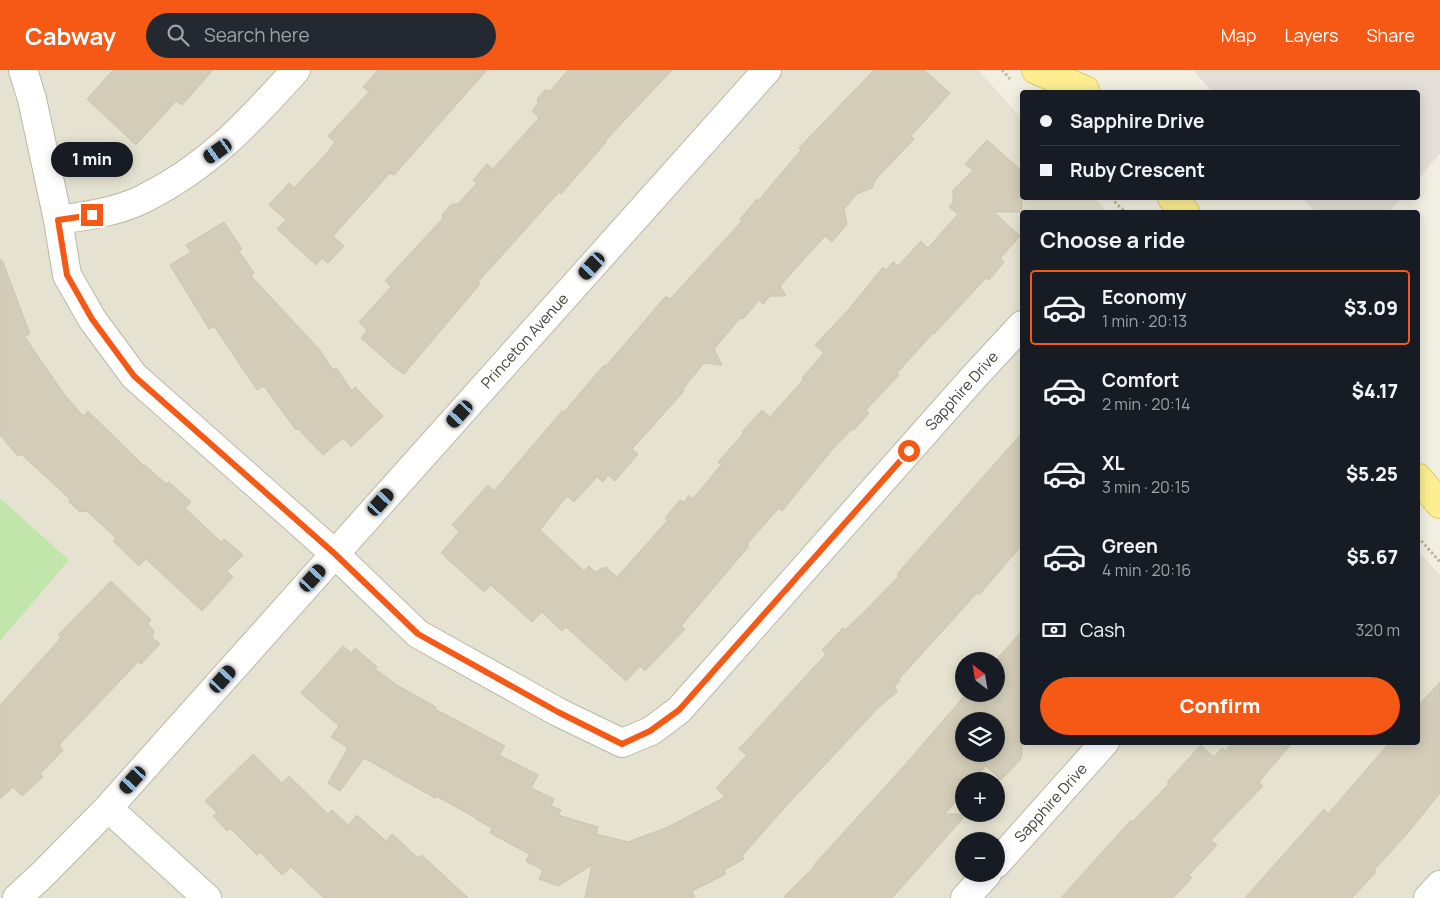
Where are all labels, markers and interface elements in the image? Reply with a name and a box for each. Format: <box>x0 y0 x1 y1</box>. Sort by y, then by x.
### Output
search box <box>146 13 496 58</box>
text: Cabway <box>25 19 116 52</box>
icon: search <box>164 21 192 49</box>
text: Search here <box>204 22 310 48</box>
text: Map <box>1221 23 1256 47</box>
text: Layers <box>1284 23 1338 47</box>
text: Share <box>1366 23 1415 47</box>
text: Sapphire Drive <box>1070 108 1204 134</box>
car <box>201 136 234 166</box>
callout: 1 min <box>51 142 133 178</box>
text: 1 min <box>72 148 112 170</box>
text: Ruby Crescent <box>1070 157 1205 183</box>
route end <box>81 204 103 226</box>
text: Choose a ride <box>1040 225 1185 255</box>
car <box>576 250 607 282</box>
text: Economy <box>1102 284 1186 310</box>
icon: car <box>1042 285 1087 330</box>
street label: Princeton Avenue <box>476 288 573 393</box>
text: $3.09 <box>1344 295 1398 321</box>
text: 1 min · 20:13 <box>1102 310 1187 332</box>
street label: Sapphire Drive <box>920 346 1003 435</box>
text: Comfort <box>1102 367 1179 393</box>
icon: car <box>1042 368 1087 413</box>
text: $4.17 <box>1352 378 1398 404</box>
text: 2 min · 20:14 <box>1102 393 1191 415</box>
car <box>444 398 475 430</box>
route start <box>898 440 920 462</box>
text: XL <box>1102 450 1125 476</box>
icon: car <box>1042 451 1087 496</box>
text: $5.25 <box>1346 461 1398 487</box>
text: 3 min · 20:15 <box>1102 476 1190 498</box>
car <box>365 486 396 518</box>
text: Green <box>1102 533 1158 559</box>
icon: car <box>1042 534 1087 579</box>
text: $5.67 <box>1346 544 1398 570</box>
text: 4 min · 20:16 <box>1102 559 1191 581</box>
car <box>297 562 328 594</box>
icon: cash <box>1040 616 1068 644</box>
text: Cash <box>1080 617 1125 643</box>
text: 320 m <box>1356 619 1400 641</box>
north arrow <box>955 652 1005 702</box>
map controls <box>955 652 1005 882</box>
car <box>207 663 238 695</box>
button: Confirm <box>1040 677 1400 735</box>
button: layers <box>955 712 1005 762</box>
street label: Sapphire Drive <box>1009 758 1092 847</box>
car <box>117 764 148 796</box>
button: + <box>955 772 1005 822</box>
button: − <box>955 832 1005 882</box>

